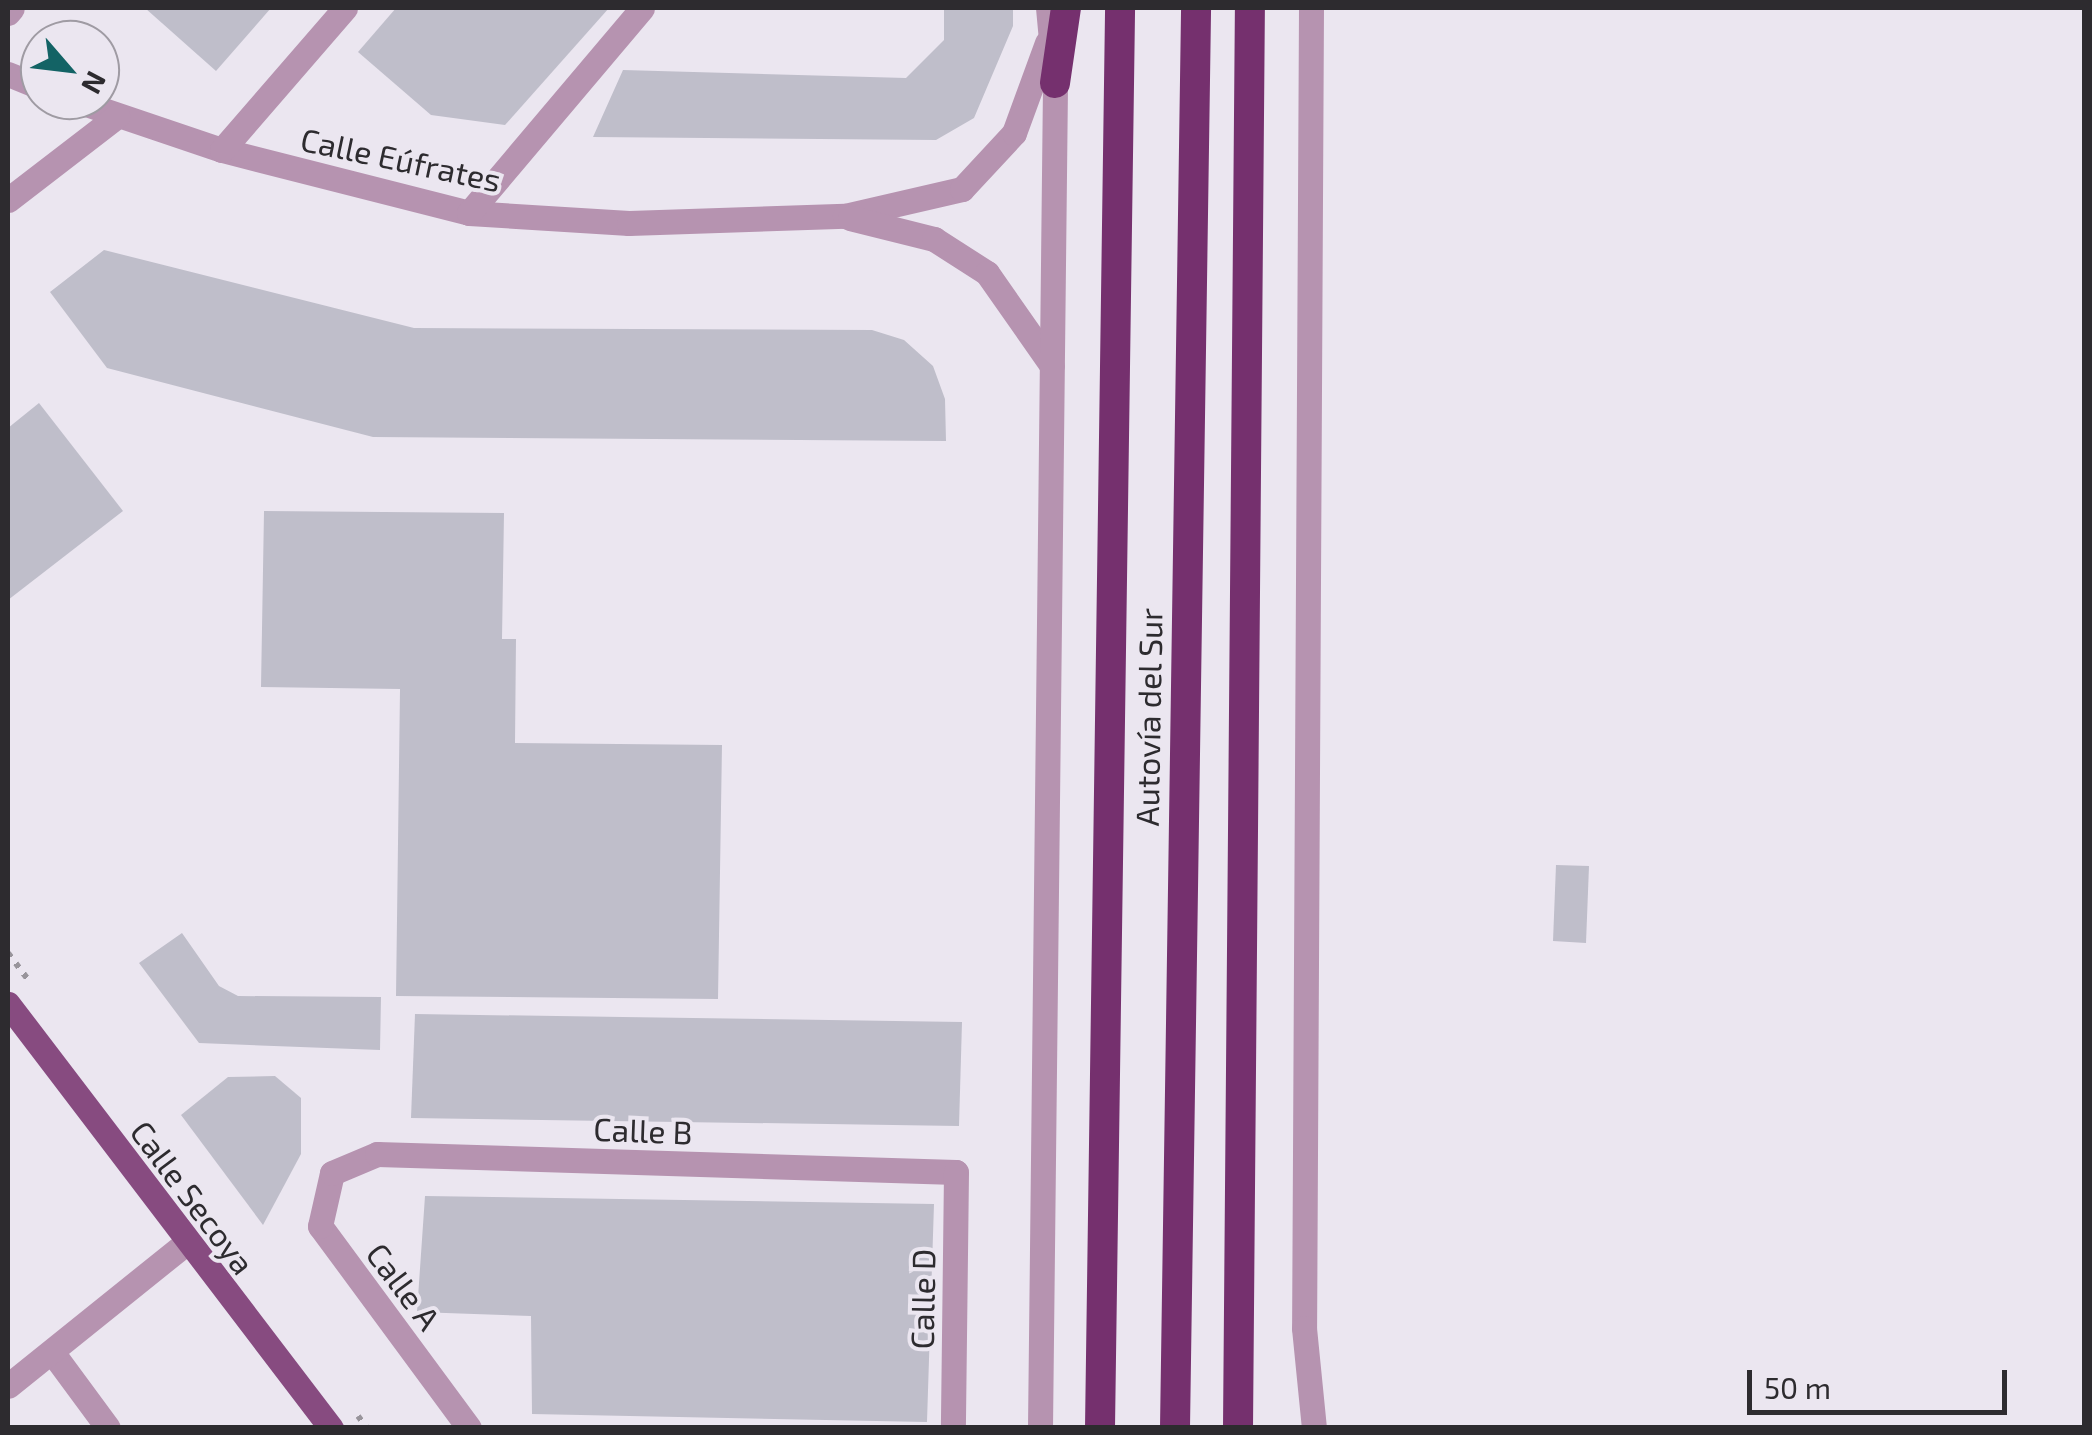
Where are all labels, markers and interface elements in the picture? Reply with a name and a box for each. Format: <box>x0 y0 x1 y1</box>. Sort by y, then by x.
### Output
north arrow <box>20 20 120 120</box>
text: N <box>75 66 114 100</box>
street label: Calle Eúfrates <box>297 119 505 199</box>
street label: Autovía del Sur <box>1127 607 1169 827</box>
street label: Calle B <box>593 1109 693 1151</box>
street label: Calle Secoya <box>123 1113 263 1281</box>
street label: Calle A <box>359 1235 449 1337</box>
street label: Calle D <box>902 1248 942 1350</box>
scale bar <box>1752 1350 2012 1412</box>
text: 50 m <box>1764 1369 1831 1405</box>

